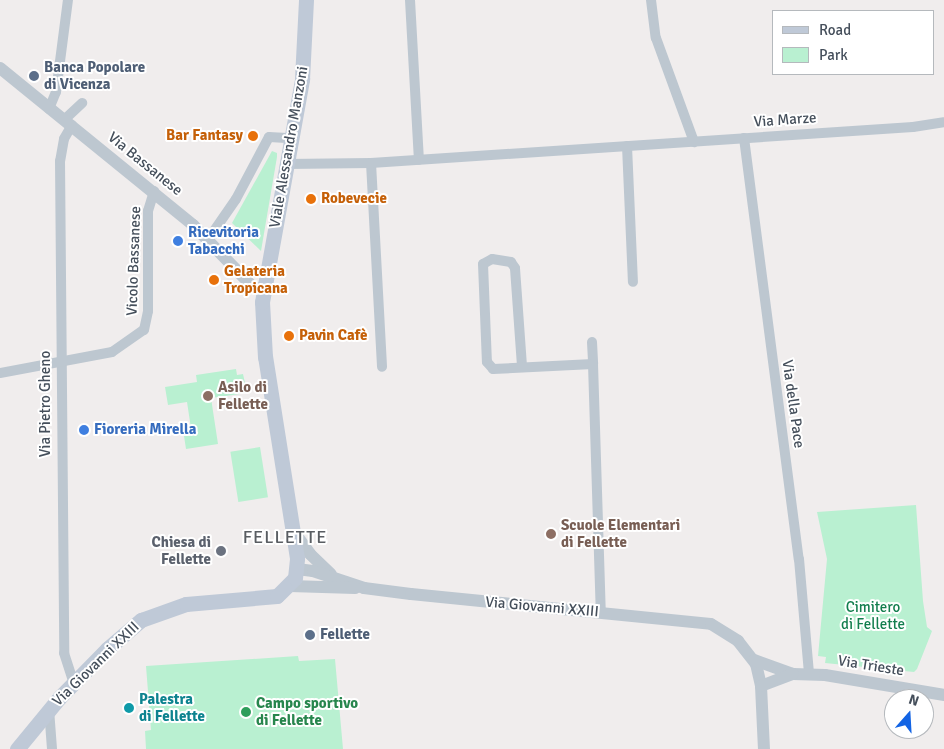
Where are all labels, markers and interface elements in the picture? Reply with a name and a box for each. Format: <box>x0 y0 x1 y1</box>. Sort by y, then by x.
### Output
legend <box>772 10 934 75</box>
text: Road <box>819 21 851 39</box>
text: Park <box>819 46 848 64</box>
place label: Banca Popolare di Vicenza <box>44 58 145 93</box>
street label: Viale Alessandro Manzoni <box>266 65 312 229</box>
marker: Banca Popolare di Vicenza <box>28 70 40 82</box>
street label: Via Marze <box>753 109 817 131</box>
place label: Bar Fantasy <box>166 127 243 145</box>
street label: Via Bassanese <box>104 128 186 200</box>
marker: Bar Fantasy <box>247 130 259 142</box>
place label: Robevecie <box>321 190 387 208</box>
marker: Robevecie <box>305 193 317 205</box>
street label: Vicolo Bassanese <box>123 206 145 316</box>
place label: Ricevitoria Tabacchi <box>188 223 259 258</box>
marker: Ricevitoria Tabacchi <box>172 235 184 247</box>
place label: Gelateria Tropicana <box>224 262 288 297</box>
marker: Gelateria Tropicana <box>208 274 220 286</box>
place label: Pavin Cafè <box>299 327 367 345</box>
marker: Pavin Cafè <box>283 330 295 342</box>
street label: Via Pietro Gheno <box>37 351 55 457</box>
street label: Via della Pace <box>778 359 808 449</box>
place label: Asilo di Fellette <box>218 378 268 413</box>
marker: Asilo di Fellette <box>202 390 214 402</box>
place label: Fioreria Mirella <box>94 421 196 439</box>
marker: Fioreria Mirella <box>78 424 90 436</box>
place label: Scuole Elementari di Fellette <box>561 516 680 551</box>
district label: FELLETTE <box>242 526 328 548</box>
marker: Scuole Elementari di Fellette <box>545 528 557 540</box>
place label: Chiesa di Fellette <box>152 533 211 568</box>
marker: Chiesa di Fellette <box>215 545 227 557</box>
street label: Via Giovanni XXIII <box>484 593 600 621</box>
park label: Cimitero di Fellette <box>841 598 905 633</box>
street label: Via Giovanni XXIII <box>49 618 143 710</box>
place label: Fellette <box>320 626 370 644</box>
marker: Fellette <box>304 629 316 641</box>
street label: Via Trieste <box>837 652 905 680</box>
north arrow <box>884 689 934 739</box>
place label: Palestra di Fellette <box>139 690 205 725</box>
text: N <box>906 691 921 710</box>
place label: Campo sportivo di Fellette <box>256 694 358 729</box>
marker: Palestra di Fellette <box>123 702 135 714</box>
marker: Campo sportivo di Fellette <box>240 706 252 718</box>

